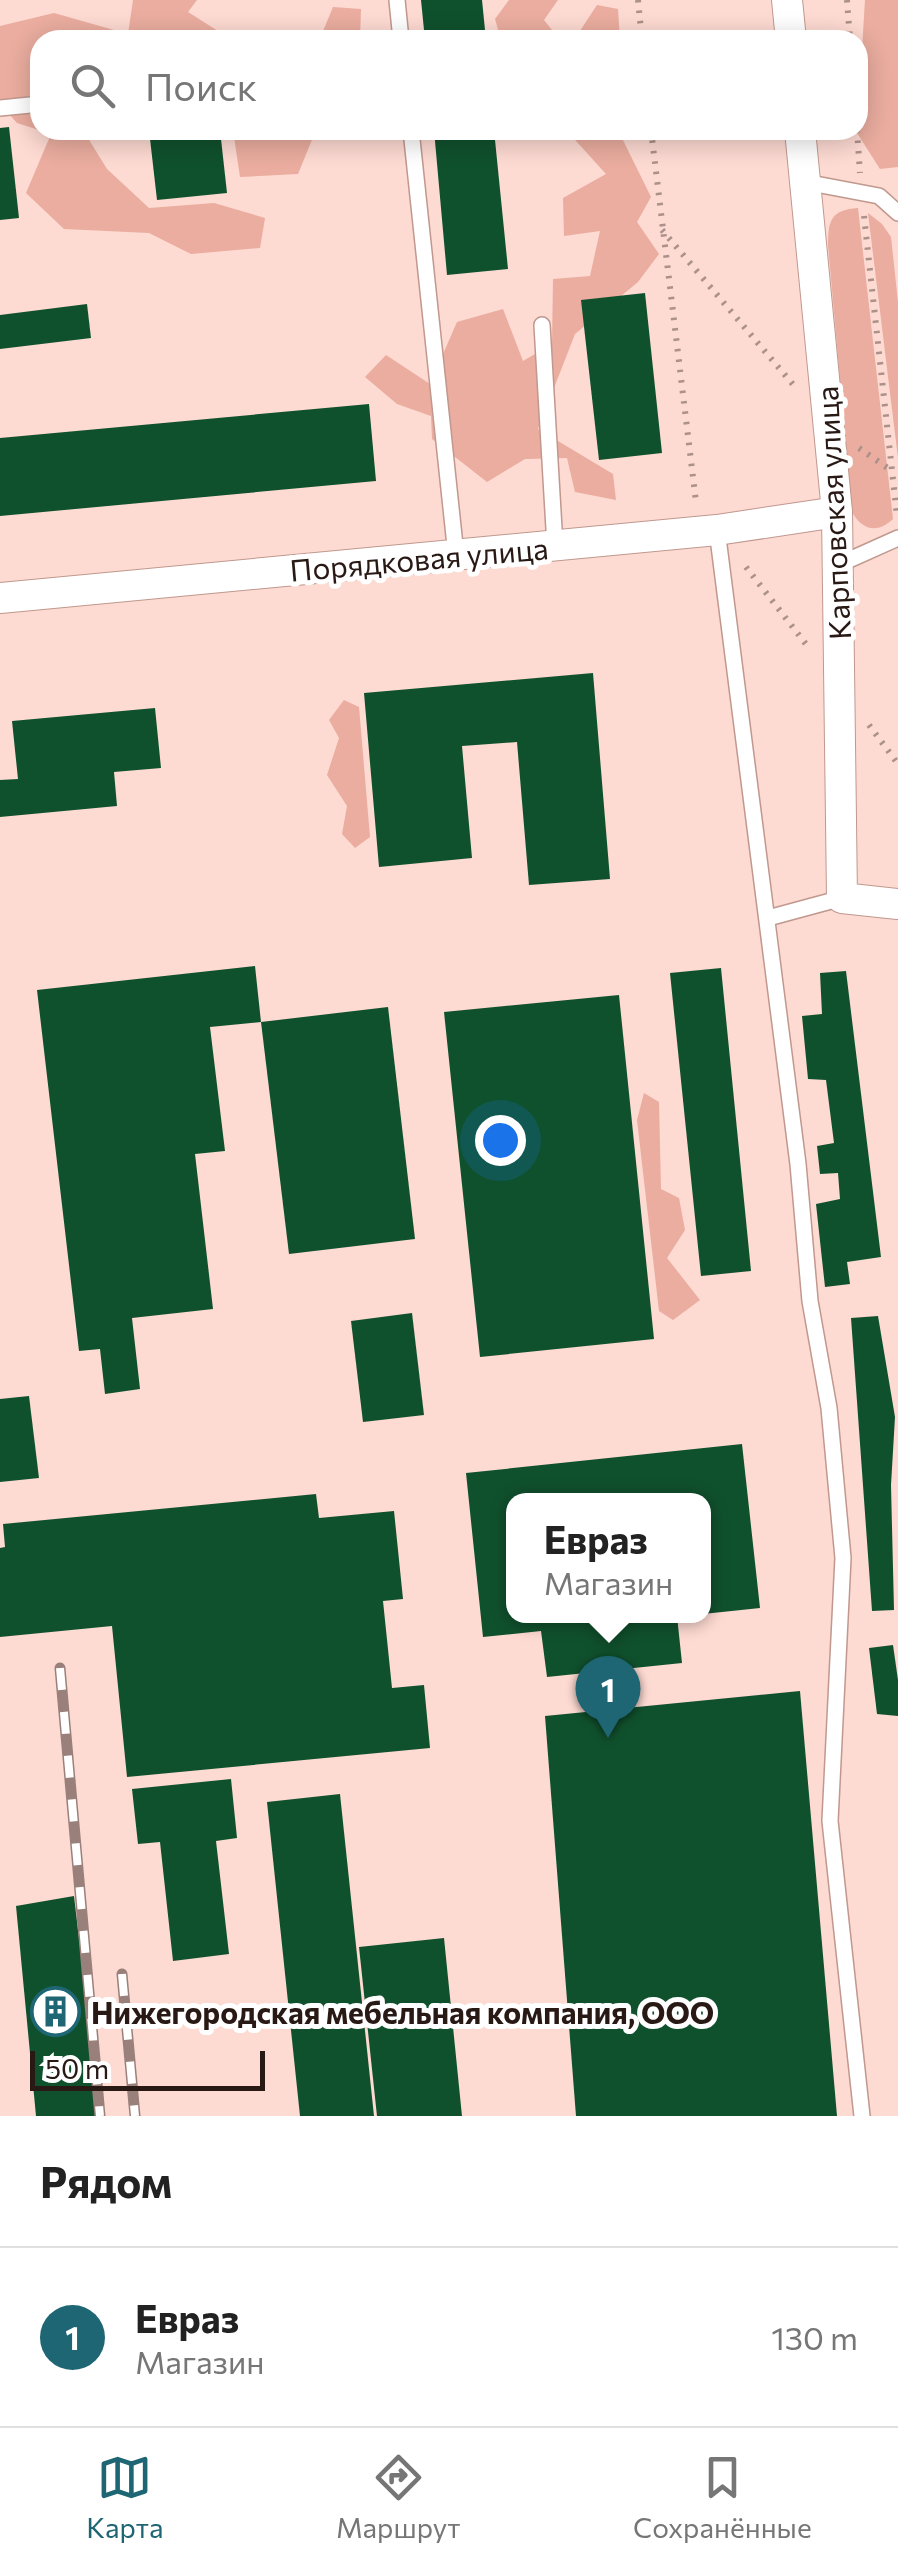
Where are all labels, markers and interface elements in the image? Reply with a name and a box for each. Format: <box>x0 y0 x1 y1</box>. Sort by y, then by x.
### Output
search box <box>30 30 868 140</box>
icon: search <box>65 58 120 113</box>
text: Поиск <box>145 62 257 109</box>
street label: Карповская улица <box>807 385 857 641</box>
street label: Порядковая улица <box>288 528 550 588</box>
your location <box>475 1115 526 1166</box>
popup <box>506 1493 711 1623</box>
text: Евраз <box>544 1515 648 1562</box>
text: Магазин <box>544 1562 673 1602</box>
pin: 1 <box>576 1656 640 1738</box>
building icon: Нижегородская мебельная компания, ООО <box>30 1985 82 2037</box>
place label: Нижегородская мебельная компания, ООО <box>91 1993 714 2030</box>
scale bar <box>30 2046 265 2090</box>
text: 50 m <box>45 2051 109 2085</box>
text: Рядом <box>40 2155 172 2207</box>
text: Евраз <box>135 2294 239 2341</box>
text: 1 <box>65 2317 80 2357</box>
text: 130 m <box>771 2317 858 2357</box>
text: Магазин <box>135 2341 265 2381</box>
tab: Карта <box>86 2450 163 2544</box>
tab: Маршрут <box>336 2450 460 2544</box>
tab: Сохранённые <box>633 2450 812 2544</box>

